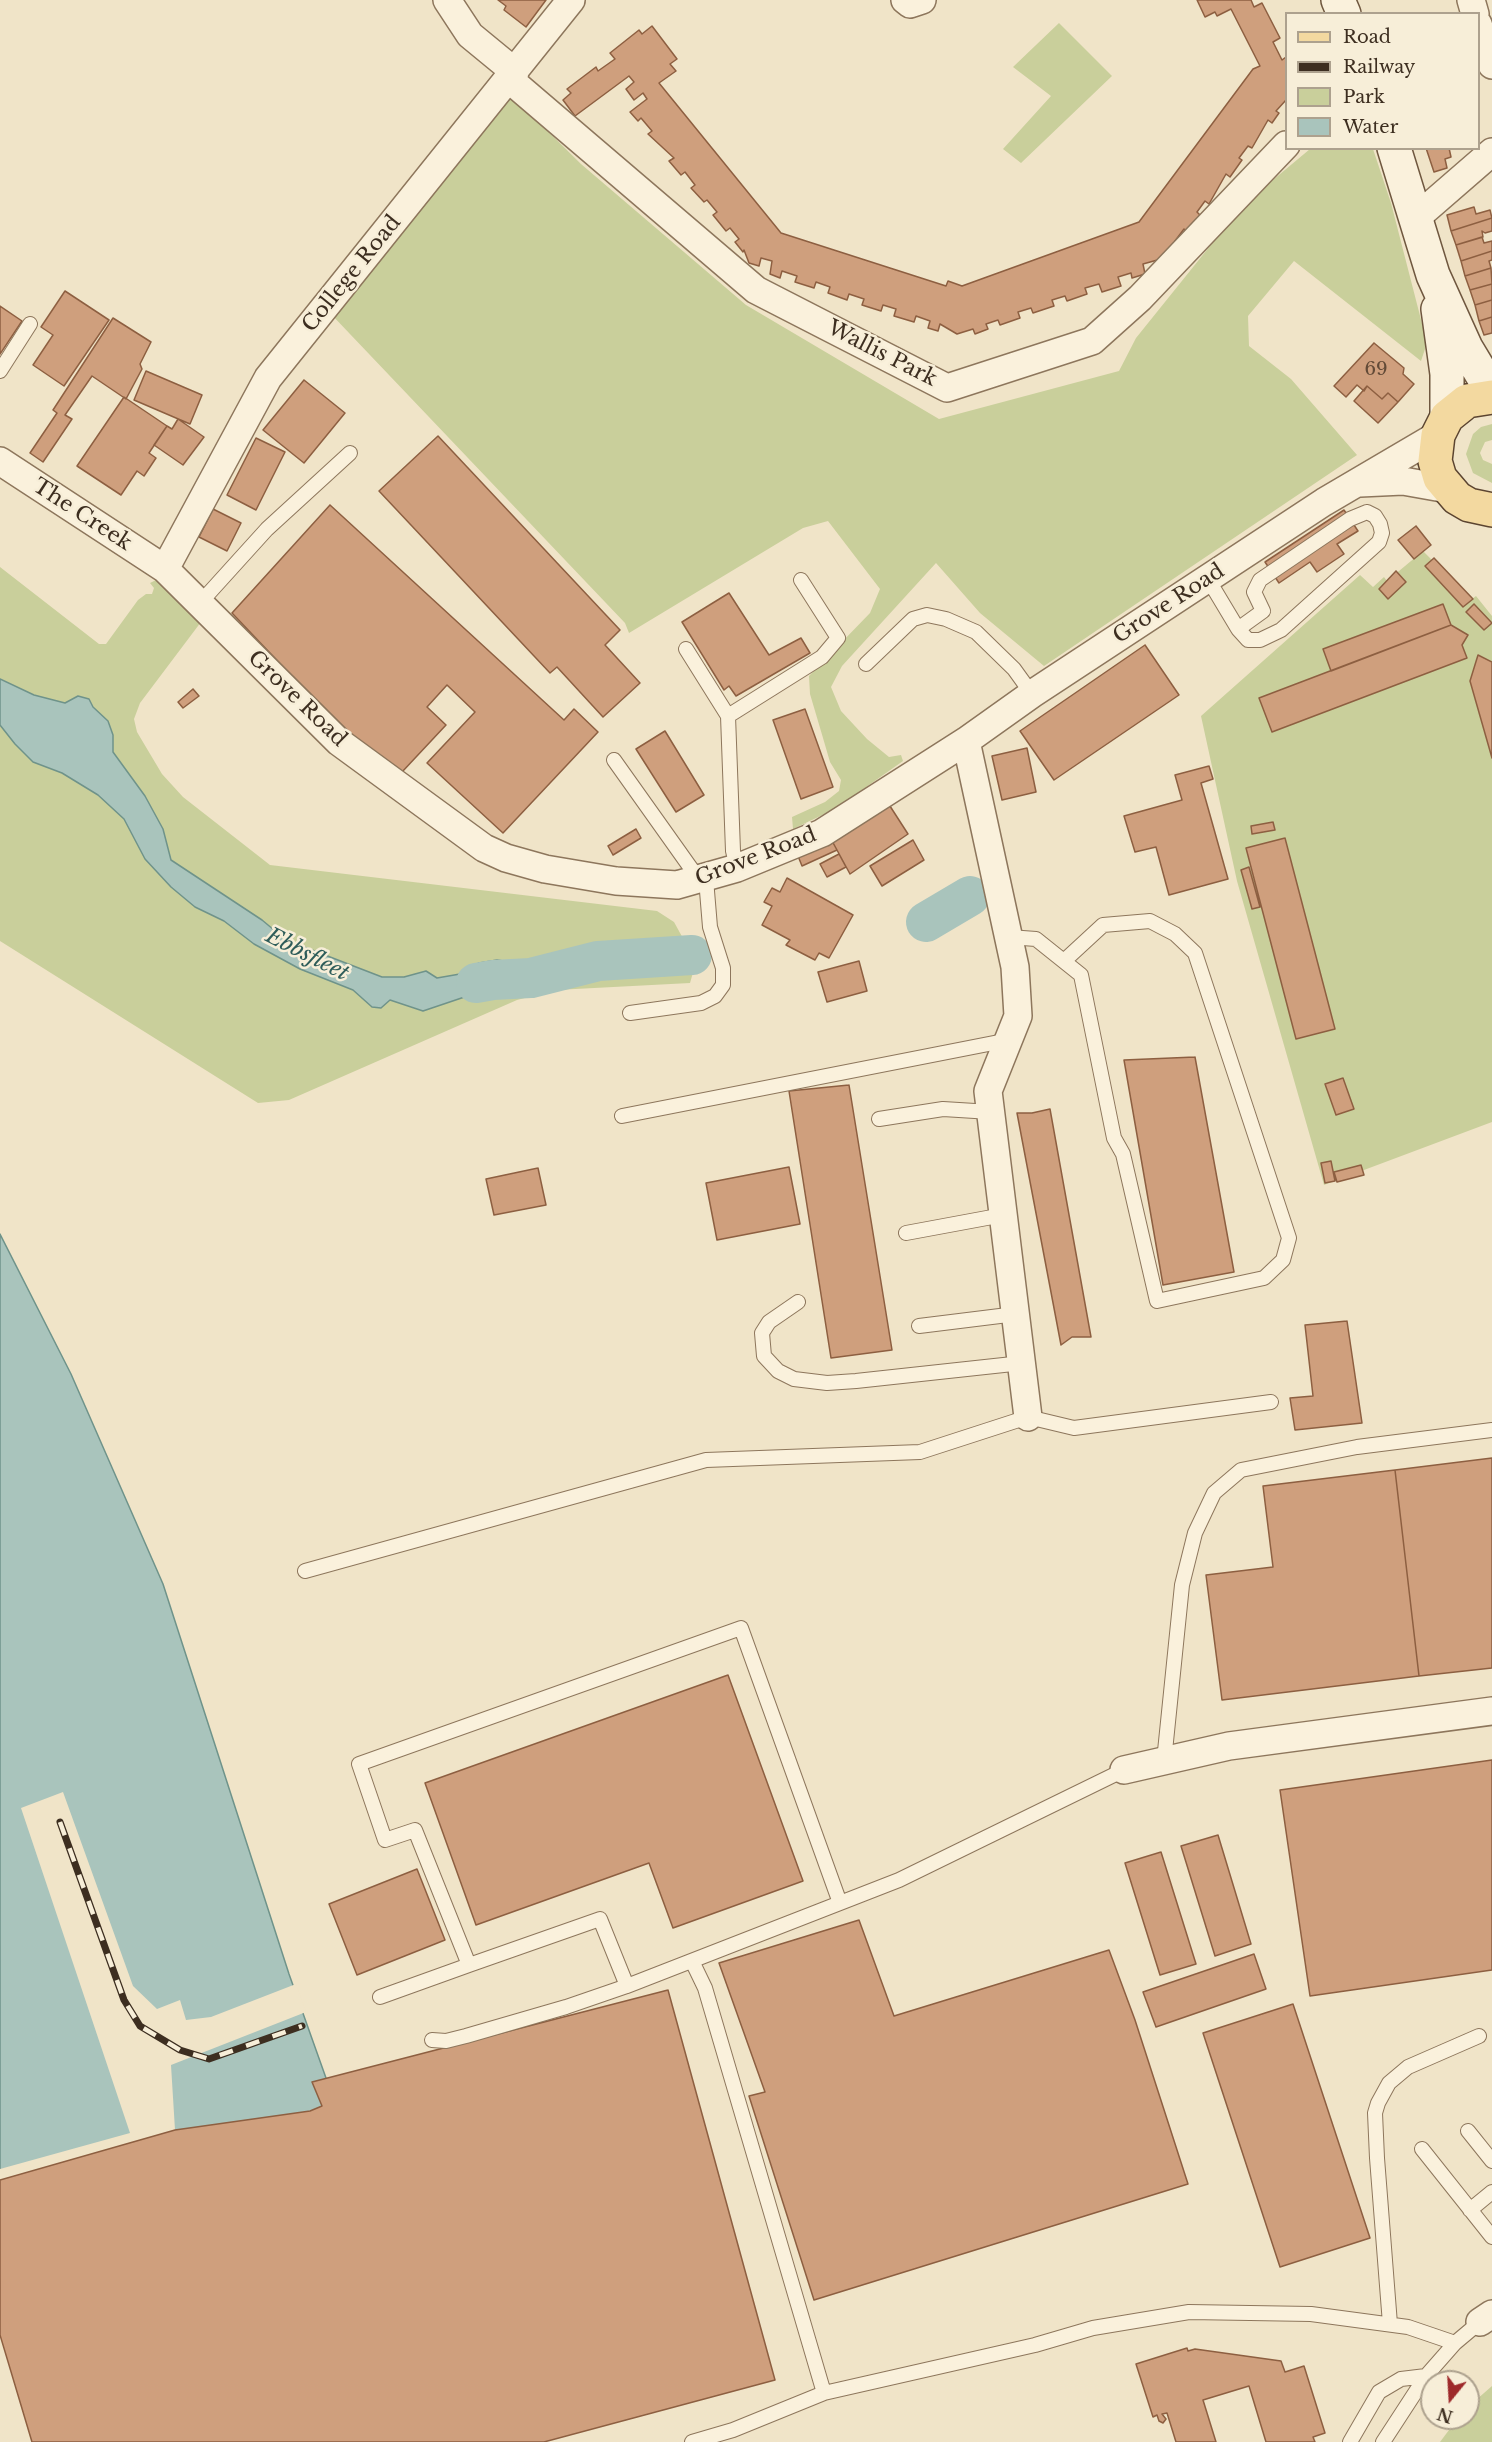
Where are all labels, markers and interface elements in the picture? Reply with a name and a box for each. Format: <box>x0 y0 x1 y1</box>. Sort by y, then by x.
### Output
legend <box>1285 12 1480 150</box>
text: Road <box>1343 26 1391 48</box>
text: Railway <box>1343 56 1415 78</box>
text: Park <box>1343 86 1385 108</box>
text: Water <box>1343 116 1398 138</box>
street label: College Road <box>297 211 407 337</box>
street label: Wallis Park <box>823 316 941 392</box>
house number: 69 <box>1364 359 1388 381</box>
street label: The Creek <box>28 474 136 556</box>
street label: Grove Road <box>1109 559 1229 649</box>
street label: Grove Road <box>242 646 352 752</box>
street label: Grove Road <box>692 822 820 892</box>
water label: Ebbsfleet <box>261 923 353 987</box>
north arrow <box>1420 2370 1480 2430</box>
text: N <box>1435 2403 1455 2427</box>

